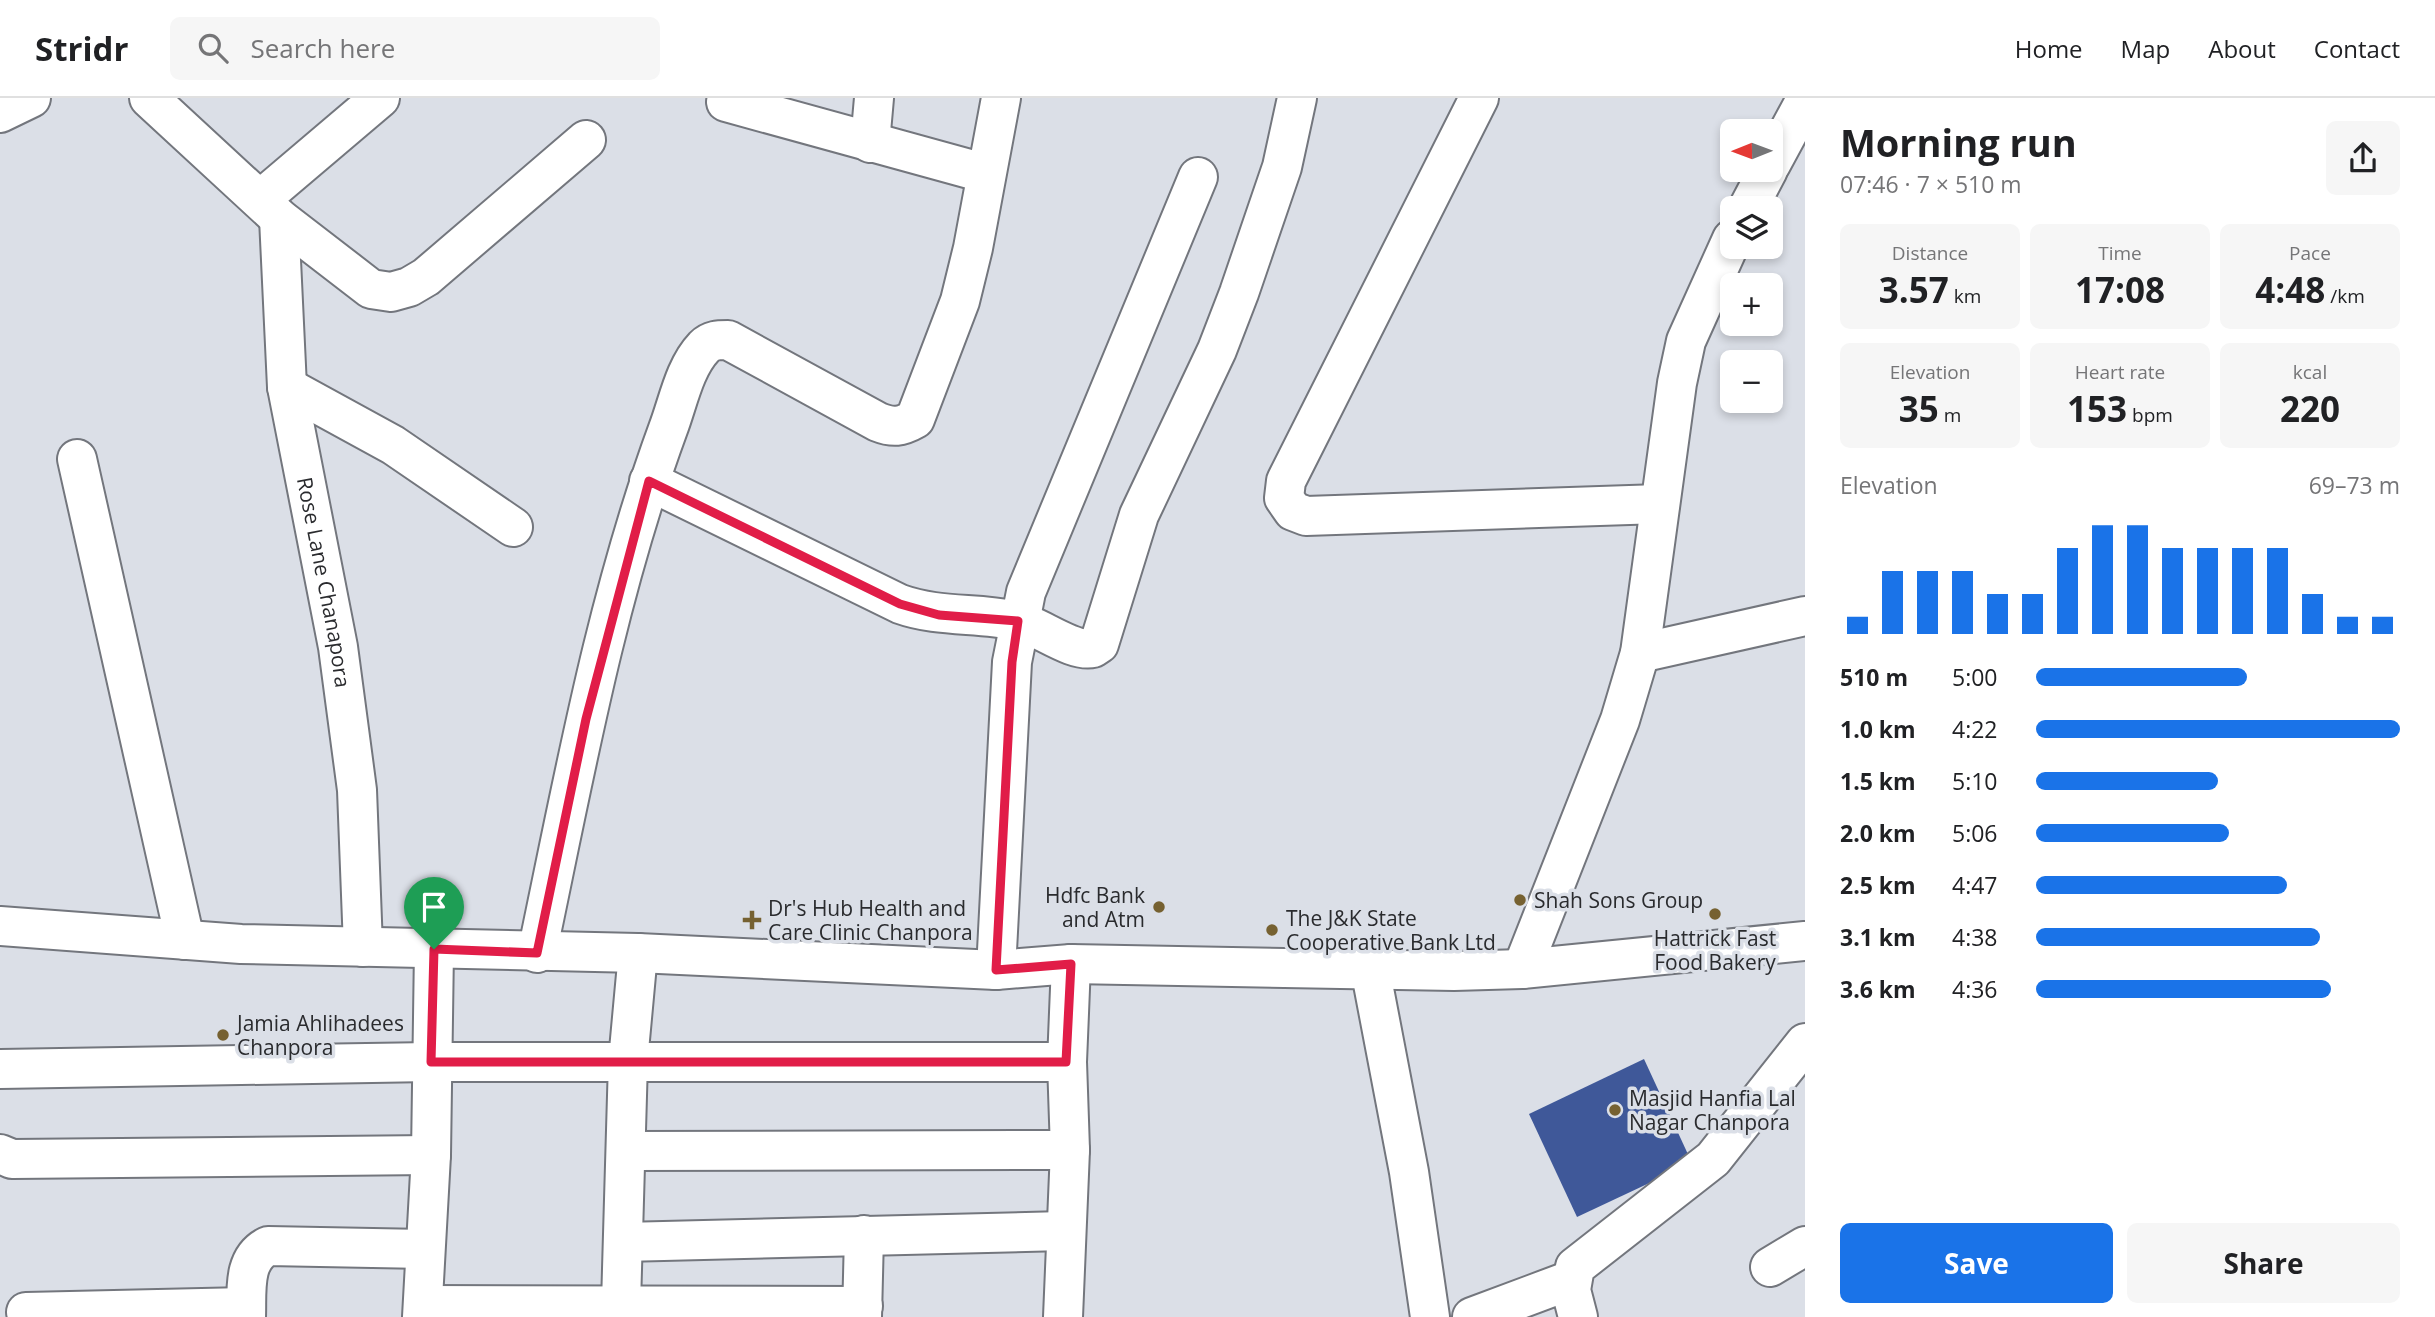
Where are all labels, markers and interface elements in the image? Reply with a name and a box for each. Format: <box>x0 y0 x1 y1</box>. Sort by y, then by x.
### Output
search box <box>170 17 660 80</box>
text: Stridr <box>35 26 128 71</box>
icon: search <box>194 29 232 67</box>
text: Search here <box>250 30 395 66</box>
text: Home <box>2015 32 2083 65</box>
text: Map <box>2121 32 2170 65</box>
text: About <box>2208 32 2276 65</box>
text: Contact <box>2314 32 2400 65</box>
text: Morning run <box>1840 116 2077 168</box>
north arrow <box>1720 119 1783 182</box>
map controls <box>1720 119 1783 413</box>
button: share <box>2326 121 2400 195</box>
text: 07:46 · 7 × 510 m <box>1840 168 2022 200</box>
button: layers <box>1720 196 1783 259</box>
text: Distance <box>1892 240 1968 266</box>
text: Time <box>2098 240 2142 266</box>
text: Pace <box>2289 240 2331 266</box>
text: 3.57 <box>1879 266 1949 313</box>
text: 17:08 <box>2075 266 2165 313</box>
text: 4:48 <box>2255 266 2325 313</box>
button: + <box>1720 273 1783 336</box>
text: km <box>1949 283 1981 309</box>
text: /km <box>2325 283 2365 309</box>
button: − <box>1720 350 1783 413</box>
text: Elevation <box>1890 359 1970 385</box>
text: Heart rate <box>2075 359 2165 385</box>
text: kcal <box>2293 359 2327 385</box>
text: 35 <box>1899 385 1939 432</box>
text: 153 <box>2067 385 2127 432</box>
text: 220 <box>2280 385 2340 432</box>
text: m <box>1939 402 1961 428</box>
text: bpm <box>2127 402 2173 428</box>
text: Elevation <box>1840 469 1938 501</box>
text: 69–73 m <box>2309 469 2400 501</box>
street label: Rose Lane Chanapora <box>291 474 357 689</box>
text: 510 m <box>1840 661 1908 693</box>
text: 5:00 <box>1952 661 1998 693</box>
text: 1.0 km <box>1840 713 1916 745</box>
text: 4:22 <box>1952 713 1998 745</box>
text: 1.5 km <box>1840 765 1916 797</box>
text: 5:10 <box>1952 765 1998 797</box>
text: 2.0 km <box>1840 817 1916 849</box>
text: 5:06 <box>1952 817 1998 849</box>
text: 2.5 km <box>1840 869 1916 901</box>
text: 4:47 <box>1952 869 1998 901</box>
pin <box>404 877 464 949</box>
place label: Hdfc Bank and Atm <box>1045 881 1145 933</box>
place label: Shah Sons Group <box>1534 886 1703 914</box>
icon: arrive <box>415 888 453 926</box>
marker: Shah Sons Group <box>1512 892 1528 908</box>
place label: Dr's Hub Health and Care Clinic Chanpora <box>768 894 973 946</box>
marker: Hdfc Bank and Atm <box>1151 899 1167 915</box>
place label: The J&K State Cooperative Bank Ltd <box>1286 904 1496 956</box>
marker: Hattrick Fast Food Bakery <box>1707 906 1723 922</box>
marker: Dr's Hub Health and Care Clinic Chanpora <box>742 910 762 930</box>
text: 3.1 km <box>1840 921 1916 953</box>
text: 4:38 <box>1952 921 1998 953</box>
marker: The J&K State Cooperative Bank Ltd <box>1264 922 1280 938</box>
place label: Hattrick Fast Food Bakery <box>1654 924 1776 976</box>
text: 3.6 km <box>1840 973 1916 1005</box>
text: 4:36 <box>1952 973 1998 1005</box>
place label: Jamia Ahlihadees Chanpora <box>235 1009 404 1061</box>
marker: Jamia Ahlihadees Chanpora <box>215 1027 231 1043</box>
place label: Masjid Hanfia Lal Nagar Chanpora <box>1629 1084 1796 1136</box>
marker: Masjid Hanfia Lal Nagar Chanpora <box>1607 1102 1623 1118</box>
button: Save <box>1840 1223 2113 1303</box>
button: Share <box>2127 1223 2400 1303</box>

